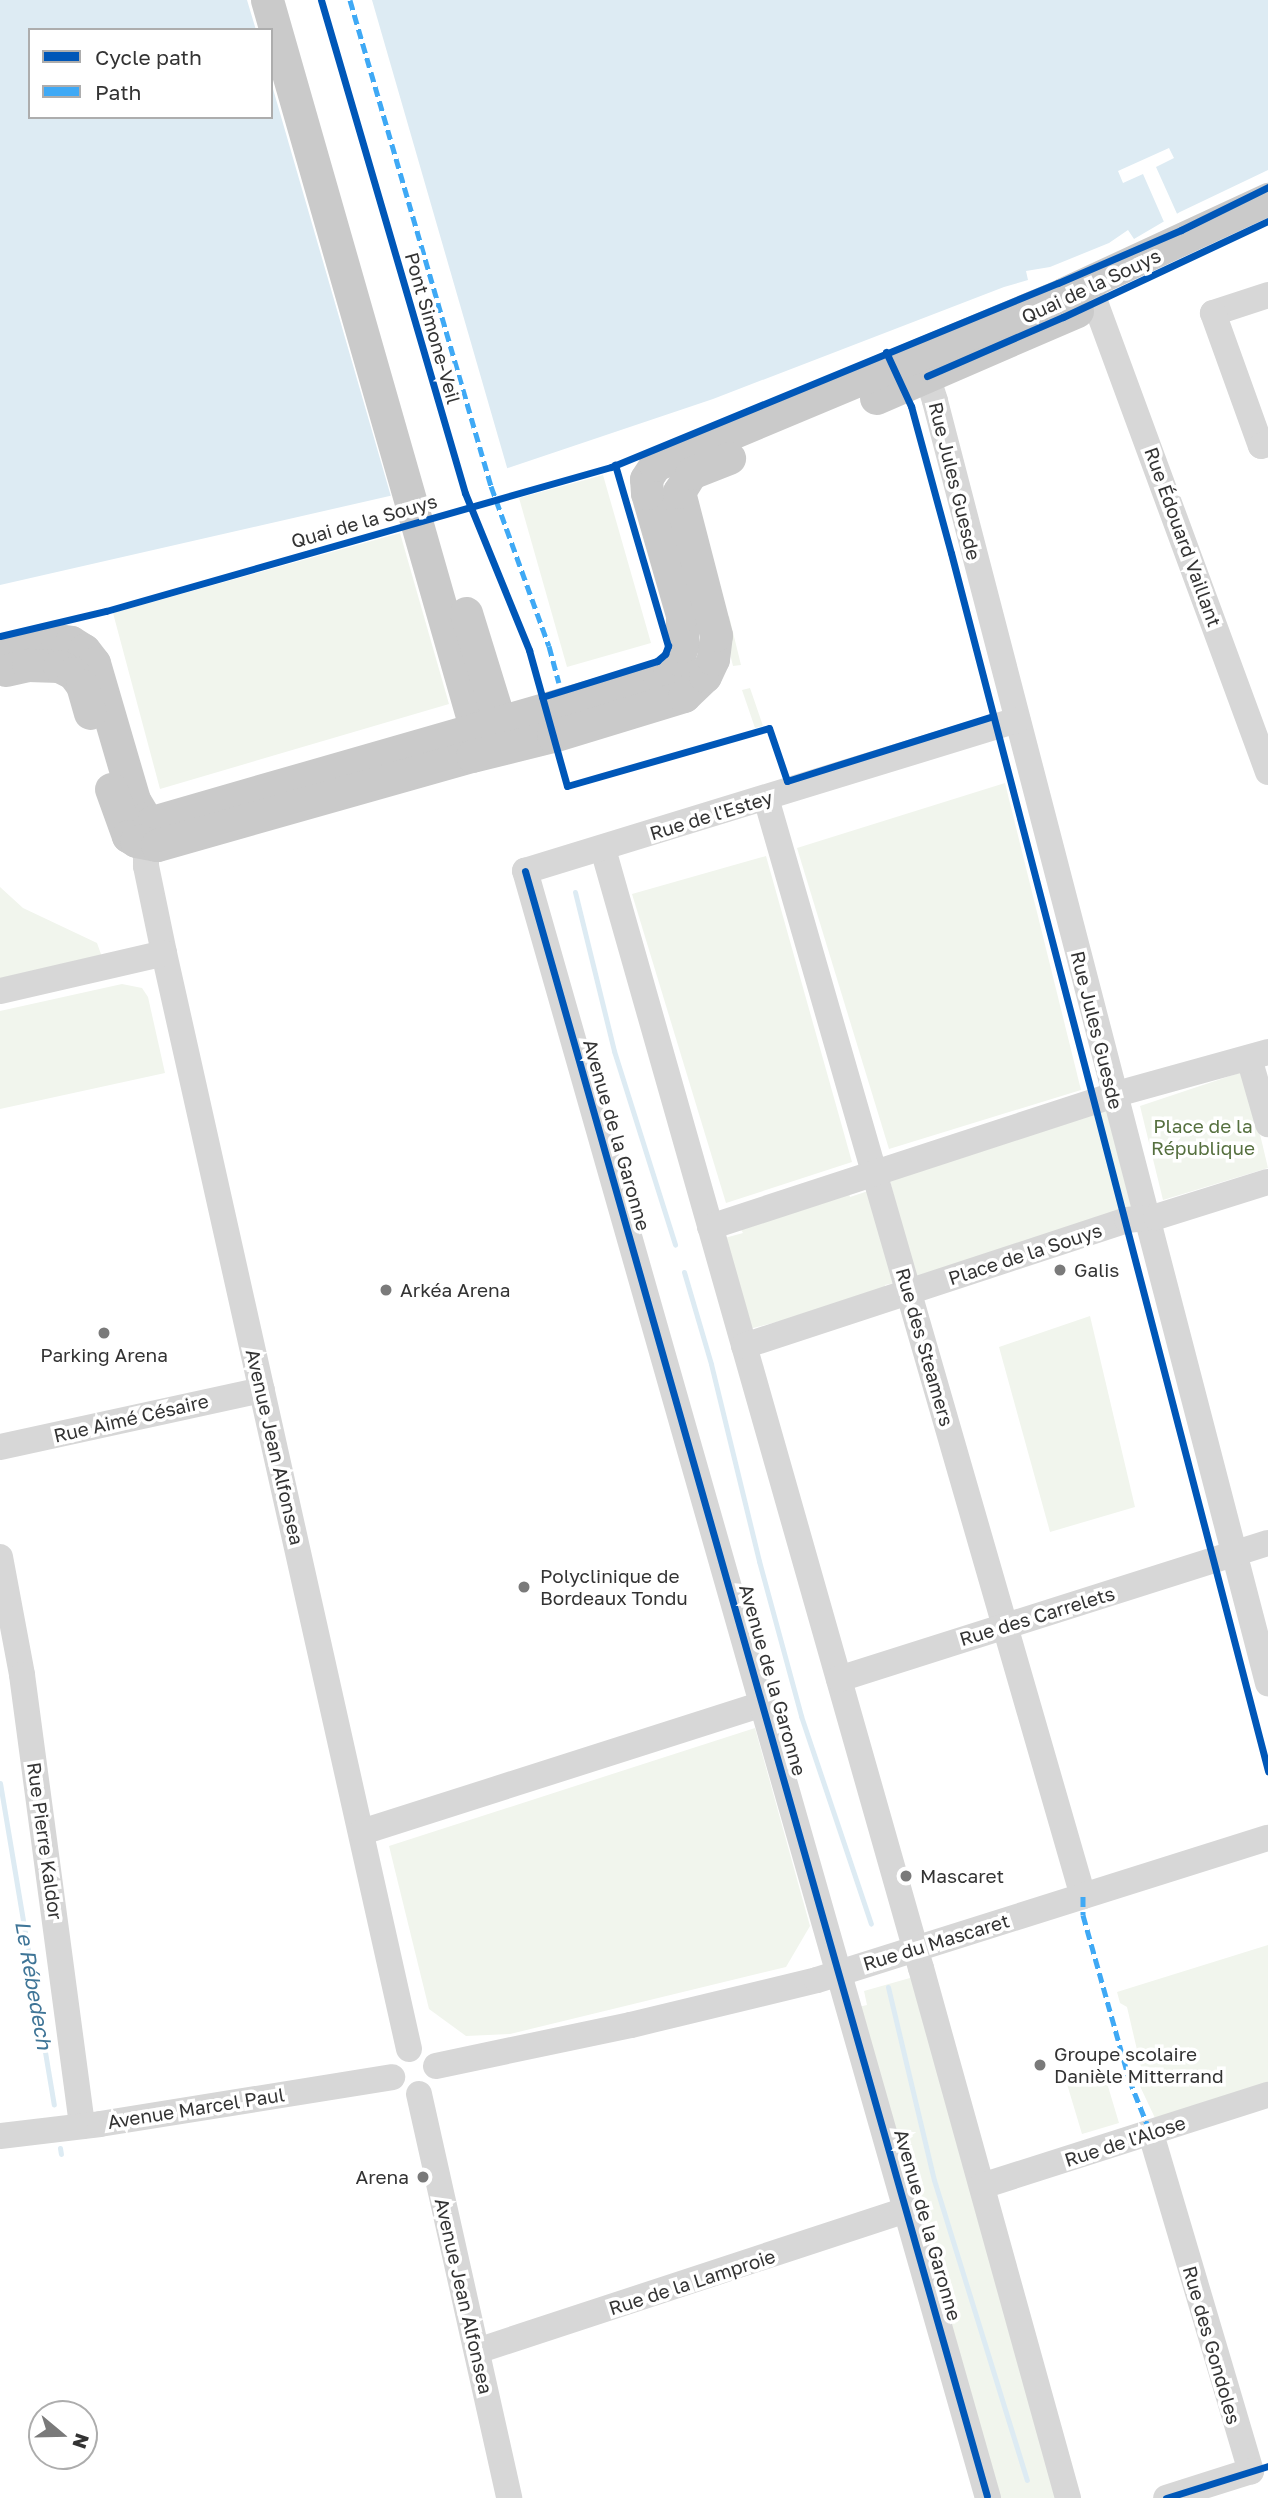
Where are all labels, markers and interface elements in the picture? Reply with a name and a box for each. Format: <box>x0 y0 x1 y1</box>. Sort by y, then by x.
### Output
legend <box>28 28 273 119</box>
text: Cycle path <box>95 44 202 70</box>
text: Path <box>95 79 142 105</box>
street label: Quai de la Souys <box>1018 244 1164 328</box>
street label: Pont Simone-Veil <box>400 250 466 406</box>
street label: Rue Jules Guesde <box>924 400 986 562</box>
street label: Rue Édouard Vaillant <box>1140 444 1226 630</box>
street label: Quai de la Souys <box>288 489 440 553</box>
street label: Rue de l'Estey <box>647 785 775 845</box>
street label: Rue Jules Guesde <box>1066 949 1128 1111</box>
street label: Avenue de la Garonne <box>579 1037 655 1233</box>
park label: Place de la République <box>1151 1115 1255 1159</box>
street label: Place de la Souys <box>945 1218 1105 1290</box>
place label: Galis <box>1074 1259 1119 1281</box>
marker: Galis <box>1052 1262 1068 1278</box>
street label: Rue des Steamers <box>891 1265 959 1429</box>
place label: Arkéa Arena <box>400 1279 510 1301</box>
marker: Arkéa Arena <box>378 1282 394 1298</box>
marker: Parking Arena <box>96 1325 112 1341</box>
place label: Parking Arena <box>40 1344 168 1366</box>
street label: Avenue Jean Alfonsea <box>241 1347 309 1547</box>
street label: Rue Aimé Césaire <box>51 1389 211 1447</box>
place label: Polyclinique de Bordeaux Tondu <box>540 1565 688 1609</box>
marker: Polyclinique de Bordeaux Tondu <box>514 1577 534 1597</box>
street label: Avenue de la Garonne <box>735 1582 811 1778</box>
street label: Rue des Carrelets <box>957 1582 1117 1650</box>
street label: Rue Pierre Kaldor <box>23 1761 67 1921</box>
place label: Mascaret <box>920 1865 1004 1887</box>
marker: Mascaret <box>898 1868 914 1884</box>
street label: Rue du Mascaret <box>860 1909 1012 1975</box>
water label: Le Rébedech <box>10 1919 58 2051</box>
place label: Groupe scolaire Danièle Mitterrand <box>1054 2043 1224 2087</box>
marker: Groupe scolaire Danièle Mitterrand <box>1032 2057 1048 2073</box>
street label: Avenue Marcel Paul <box>106 2083 286 2133</box>
street label: Rue de l'Alose <box>1062 2111 1188 2171</box>
street label: Avenue de la Garonne <box>890 2127 966 2323</box>
place label: Arena <box>356 2166 409 2188</box>
marker: Arena <box>415 2169 431 2185</box>
street label: Avenue Jean Alfonsea <box>430 2196 498 2396</box>
street label: Rue de la Lamproie <box>606 2244 778 2320</box>
street label: Rue des Gondoles <box>1178 2263 1246 2427</box>
north arrow <box>28 2400 98 2470</box>
text: N <box>68 2431 95 2452</box>

